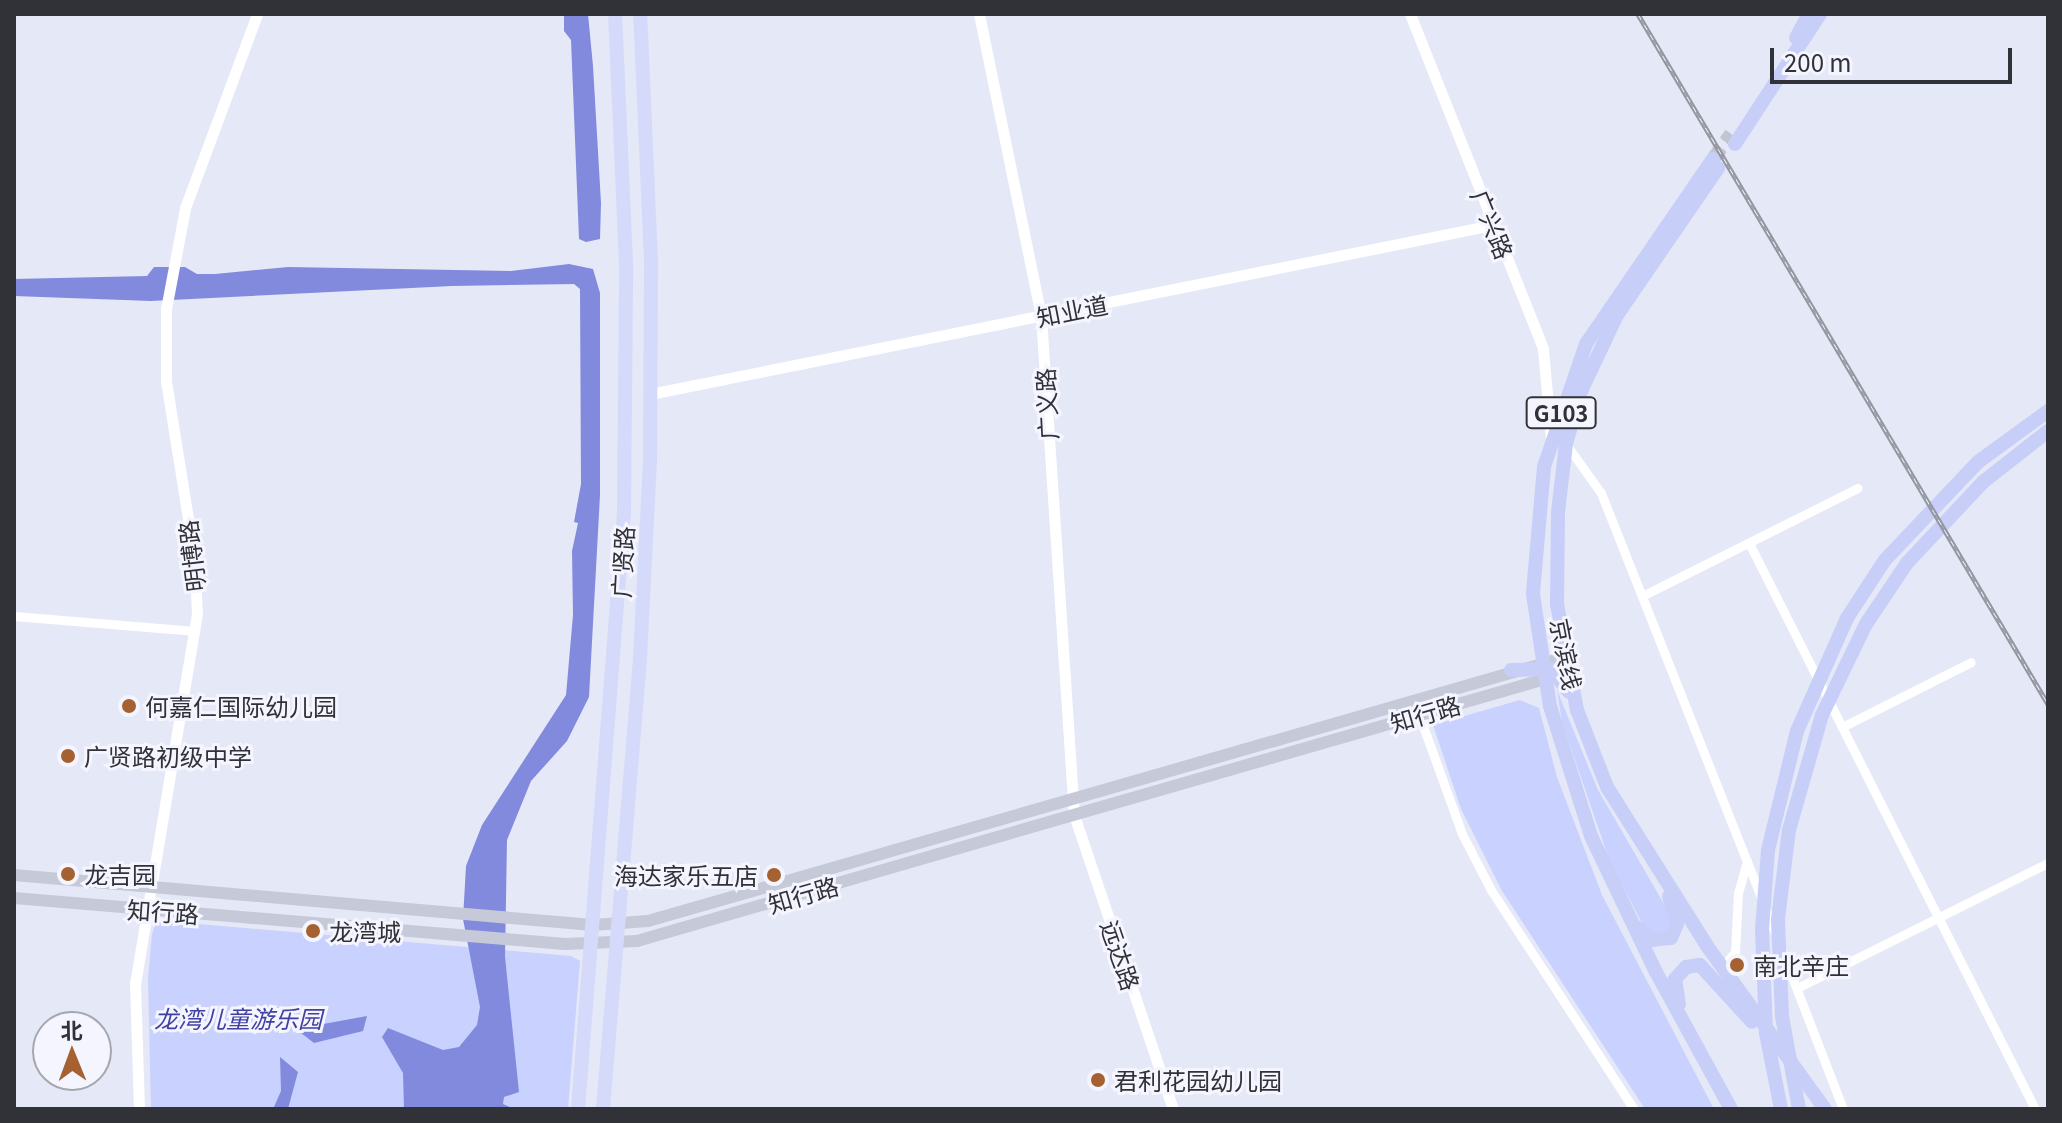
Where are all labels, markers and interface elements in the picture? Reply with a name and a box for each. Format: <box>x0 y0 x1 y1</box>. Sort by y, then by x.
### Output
scale bar <box>1774 32 2016 82</box>
text: 200 m <box>1784 44 1852 79</box>
street label: 广兴路 <box>1466 185 1520 263</box>
street label: 知业道 <box>1034 289 1110 331</box>
street label: 广义路 <box>1030 367 1062 441</box>
road number: G103 <box>1525 395 1597 431</box>
street label: 明博路 <box>172 519 210 593</box>
street label: 广贤路 <box>606 525 638 599</box>
street label: 京滨线 <box>1546 616 1588 692</box>
street label: 知行路 <box>1386 689 1464 737</box>
place label: 何嘉仁国际幼儿园 <box>145 692 337 720</box>
marker: 何嘉仁国际幼儿园 <box>120 697 138 715</box>
place label: 广贤路初级中学 <box>84 742 252 770</box>
marker: 广贤路初级中学 <box>59 747 77 765</box>
place label: 龙吉园 <box>84 860 156 888</box>
place label: 海达家乐五店 <box>614 861 758 889</box>
marker: 龙吉园 <box>59 865 77 883</box>
marker: 海达家乐五店 <box>765 866 783 884</box>
street label: 知行路 <box>764 870 842 918</box>
street label: 知行路 <box>126 894 200 928</box>
street label: 远达路 <box>1096 916 1146 994</box>
place label: 龙湾城 <box>329 917 401 945</box>
marker: 龙湾城 <box>304 922 322 940</box>
place label: 南北辛庄 <box>1753 951 1849 979</box>
marker: 南北辛庄 <box>1728 956 1746 974</box>
park label: 龙湾儿童游乐园 <box>154 1004 322 1032</box>
north arrow <box>32 1011 112 1091</box>
text: 北 <box>60 1013 83 1045</box>
place label: 君利花园幼儿园 <box>1114 1066 1282 1094</box>
marker: 君利花园幼儿园 <box>1089 1071 1107 1089</box>

